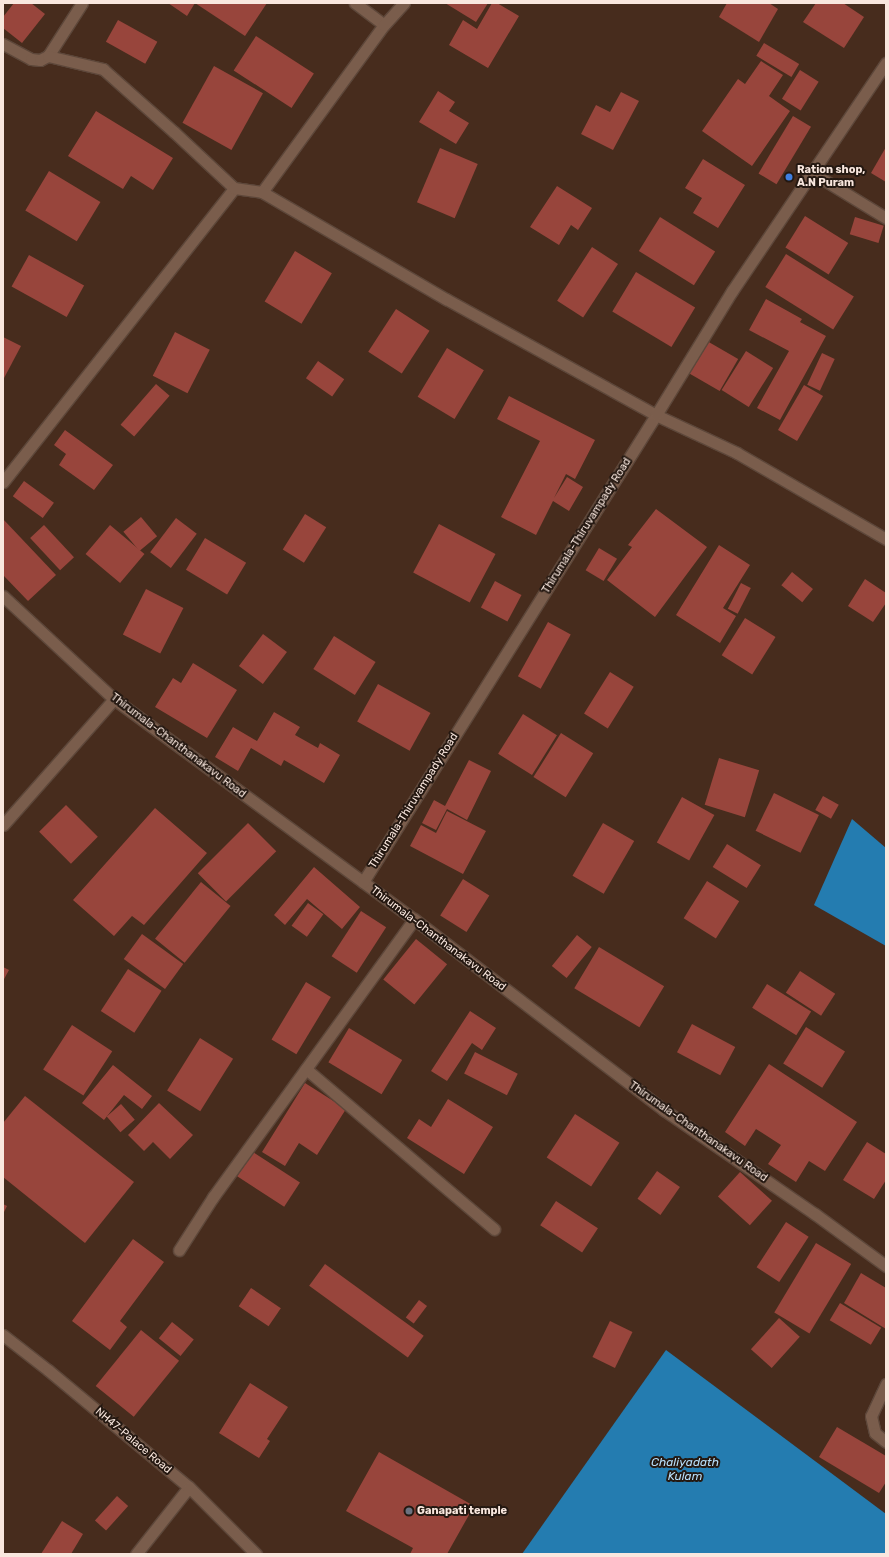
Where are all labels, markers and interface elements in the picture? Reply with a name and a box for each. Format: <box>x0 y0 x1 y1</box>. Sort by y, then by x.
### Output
place label: Ration shop, A.N Puram <box>797 164 865 190</box>
marker: Ration shop, A.N Puram <box>784 172 794 182</box>
street label: Thirumala-Thiruvampady Road <box>540 456 634 596</box>
street label: Thirumala-Chanthanakavu Road <box>108 691 248 801</box>
street label: Thirumala-Thiruvampady Road <box>367 731 461 871</box>
street label: Thirumala-Chanthanakavu Road <box>368 884 508 994</box>
street label: Thirumala-Chanthanakavu Road <box>626 1079 770 1185</box>
street label: NH47-Palace Road <box>92 1405 174 1477</box>
water label: Chaliyadath Kulam <box>651 1456 719 1484</box>
place label: Ganapati temple <box>417 1504 507 1518</box>
marker: Ganapati temple <box>404 1506 414 1516</box>

